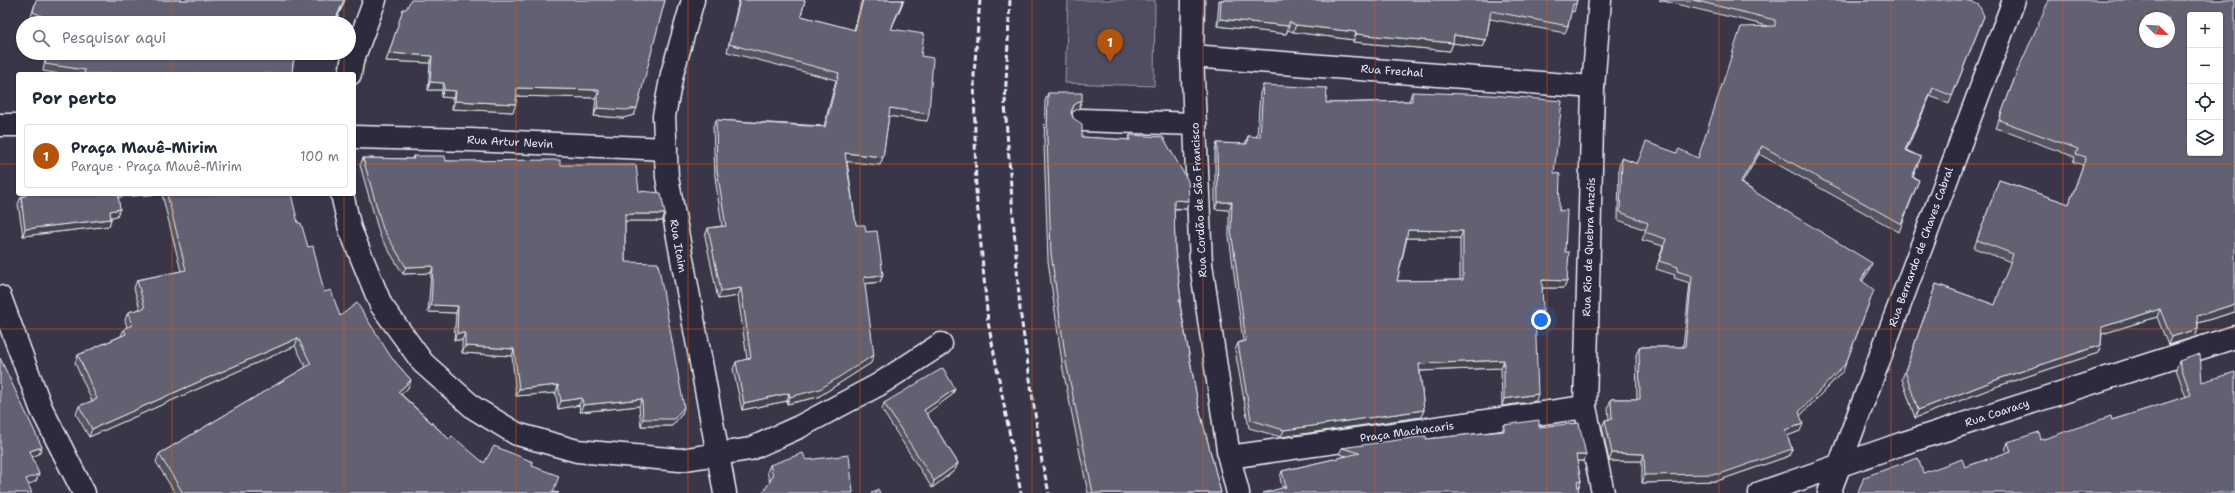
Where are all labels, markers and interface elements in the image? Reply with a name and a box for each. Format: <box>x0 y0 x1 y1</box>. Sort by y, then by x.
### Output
north arrow <box>2139 12 2175 48</box>
map controls <box>2187 12 2223 156</box>
button: + <box>2187 12 2223 48</box>
search box <box>16 16 356 60</box>
icon: search <box>30 27 52 49</box>
text: Pesquisar aqui <box>62 28 166 48</box>
pin: 1 <box>1097 29 1123 62</box>
button: − <box>2187 48 2223 84</box>
street label: Rua Frechal <box>1360 61 1425 81</box>
button: locate <box>2187 84 2223 120</box>
text: Por perto <box>32 87 117 109</box>
button: layers <box>2187 120 2223 156</box>
street label: Rua Cordão de São Francisco <box>1187 122 1211 278</box>
street label: Rua Artur Nevin <box>466 132 554 152</box>
text: Praça Mauê-Mirim <box>71 138 218 158</box>
text: 1 <box>43 148 49 165</box>
text: 100 m <box>300 148 339 165</box>
text: Parque · Praça Mauê-Mirim <box>71 158 242 175</box>
street label: Rua Bernardo de Chaves Cabral <box>1885 164 1957 329</box>
street label: Rua Rio de Quebra Anzóis <box>1579 177 1599 317</box>
street label: Rua Itaim <box>666 218 690 274</box>
your location <box>1531 310 1551 330</box>
street label: Rua Coaracy <box>1963 396 2031 430</box>
street label: Praça Machacaris <box>1359 418 1455 446</box>

